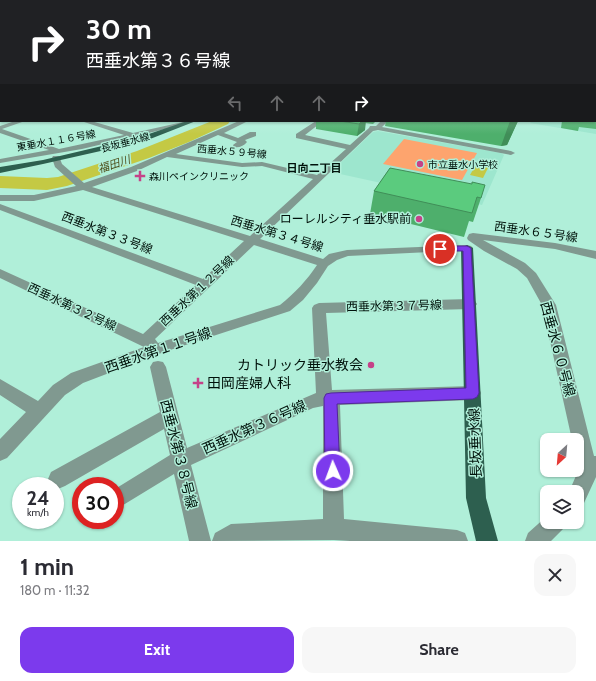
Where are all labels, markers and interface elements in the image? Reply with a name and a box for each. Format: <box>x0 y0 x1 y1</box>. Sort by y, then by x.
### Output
text: 30 m <box>86 12 152 46</box>
icon: right <box>20 16 72 68</box>
text: 西垂水第３６号線 <box>86 50 230 72</box>
icon: left <box>224 92 246 114</box>
icon: ahead <box>266 92 288 114</box>
icon: ahead <box>308 92 330 114</box>
icon: right <box>350 92 372 114</box>
street label: 東垂水１１６号線 <box>16 127 97 154</box>
street label: 長坂垂水線 <box>99 130 151 155</box>
street label: 西垂水５９号線 <box>197 142 267 161</box>
water label: 福田川 <box>96 152 133 176</box>
place label: 市立垂水小学校 <box>428 158 498 171</box>
marker: 市立垂水小学校 <box>415 159 425 169</box>
district label: 日向二丁目 <box>287 161 342 175</box>
marker: 森川ペインクリニック <box>134 170 146 182</box>
place label: 森川ペインクリニック <box>149 170 249 183</box>
street label: 西垂水第３３号線 <box>60 208 155 257</box>
place label: ローレルシティ垂水駅前 <box>280 211 411 226</box>
street label: 西垂水第３４号線 <box>229 212 325 255</box>
marker: ローレルシティ垂水駅前 <box>414 214 424 224</box>
street label: 西垂水６５号線 <box>493 218 579 245</box>
pin <box>423 232 457 266</box>
icon: arrive <box>429 238 451 260</box>
street label: 西垂水第１２号線 <box>156 252 237 329</box>
street label: 西垂水第３２号線 <box>26 279 119 334</box>
street label: 西垂水第３７号線 <box>346 297 442 314</box>
street label: 西垂水６０号線 <box>537 299 579 399</box>
street label: 西垂水第１１号線 <box>102 323 214 377</box>
place label: カトリック垂水教会 <box>237 356 363 374</box>
marker: カトリック垂水教会 <box>366 360 376 370</box>
place label: 田岡産婦人科 <box>207 374 291 392</box>
marker: 田岡産婦人科 <box>192 377 204 389</box>
street label: 西垂水第３６号線 <box>199 396 309 458</box>
street label: 西垂水第３８号線 <box>157 397 201 511</box>
street label: 長坂垂水線 <box>465 408 485 478</box>
north arrow <box>540 433 584 477</box>
map controls <box>540 433 584 529</box>
position arrow <box>312 450 354 492</box>
speed limit sign: 30 <box>72 477 124 529</box>
button: layers <box>540 485 584 529</box>
text: 24 <box>27 486 50 510</box>
text: km/h <box>27 506 49 519</box>
text: 1 min <box>20 552 74 581</box>
button: close <box>534 554 576 596</box>
text: 180 m · 11:32 <box>20 582 90 598</box>
button: Exit <box>20 627 294 673</box>
button: Share <box>302 627 576 673</box>

